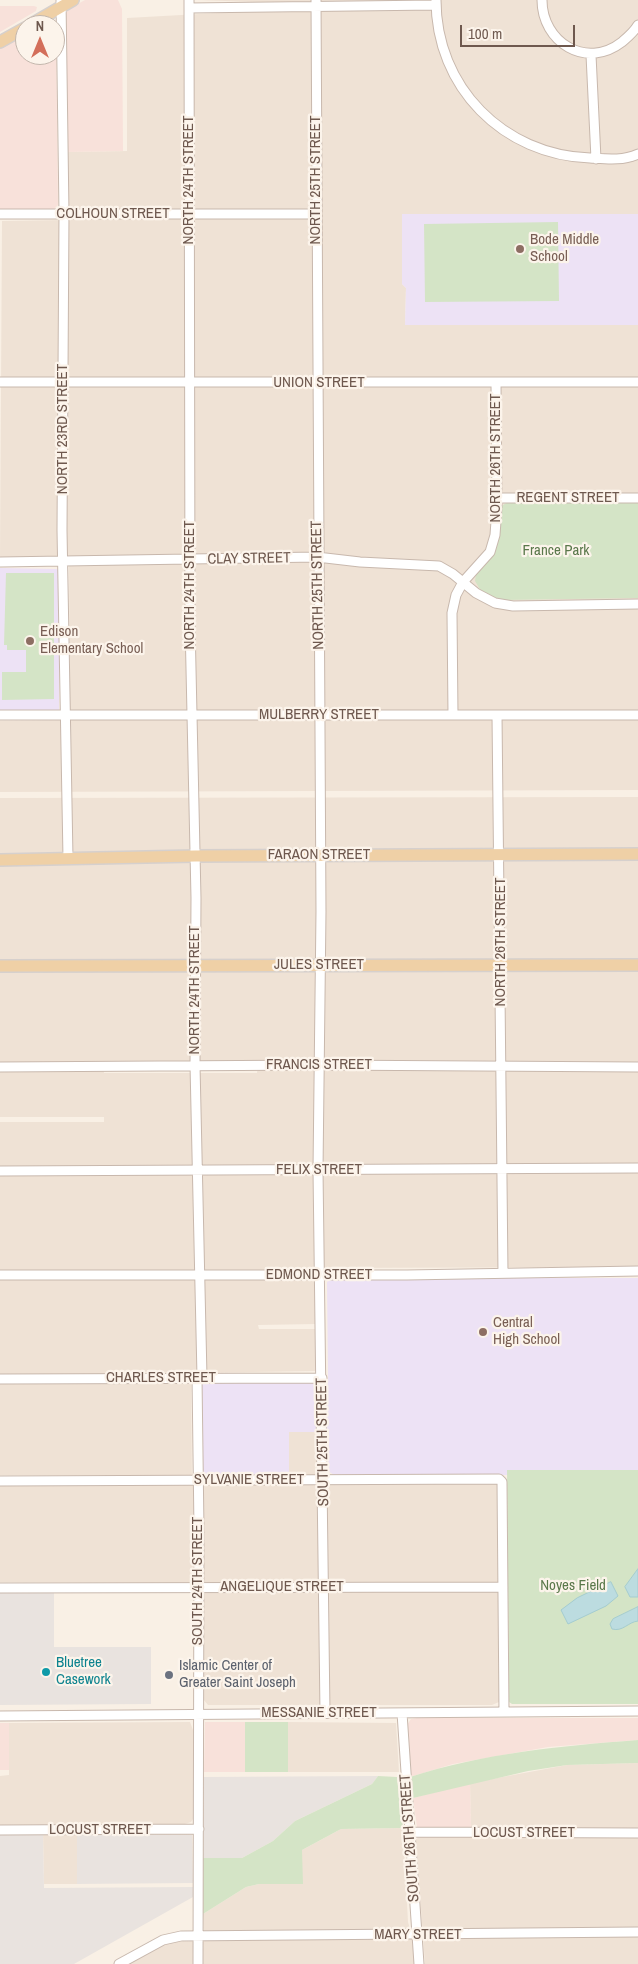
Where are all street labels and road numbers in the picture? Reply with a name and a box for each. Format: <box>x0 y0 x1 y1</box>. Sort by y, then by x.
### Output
street label: NORTH 24TH STREET <box>180 116 198 244</box>
street label: NORTH 25TH STREET <box>307 116 325 244</box>
street label: COLHOUN STREET <box>56 205 170 223</box>
street label: NORTH 23RD STREET <box>54 364 72 494</box>
street label: UNION STREET <box>273 374 365 392</box>
street label: NORTH 26TH STREET <box>487 394 505 522</box>
street label: REGENT STREET <box>516 489 620 507</box>
street label: NORTH 25TH STREET <box>308 520 328 650</box>
street label: NORTH 24TH STREET <box>181 521 199 649</box>
street label: CLAY STREET <box>207 549 291 569</box>
street label: MULBERRY STREET <box>259 706 379 724</box>
street label: FARAON STREET <box>268 846 370 864</box>
street label: NORTH 26TH STREET <box>492 878 510 1006</box>
street label: NORTH 24TH STREET <box>186 926 204 1054</box>
street label: JULES STREET <box>274 956 364 974</box>
street label: FRANCIS STREET <box>266 1056 372 1074</box>
street label: FELIX STREET <box>276 1161 362 1179</box>
street label: EDMOND STREET <box>266 1266 372 1284</box>
street label: CHARLES STREET <box>106 1369 216 1387</box>
street label: SOUTH 25TH STREET <box>313 1378 333 1506</box>
street label: SYLVANIE STREET <box>194 1471 304 1489</box>
street label: SOUTH 24TH STREET <box>189 1517 207 1645</box>
street label: ANGELIQUE STREET <box>220 1578 344 1596</box>
street label: MESSANIE STREET <box>261 1704 377 1722</box>
street label: SOUTH 26TH STREET <box>397 1773 423 1903</box>
street label: LOCUST STREET <box>49 1821 151 1839</box>
street label: LOCUST STREET <box>473 1824 575 1842</box>
street label: MARY STREET <box>374 1926 462 1944</box>

